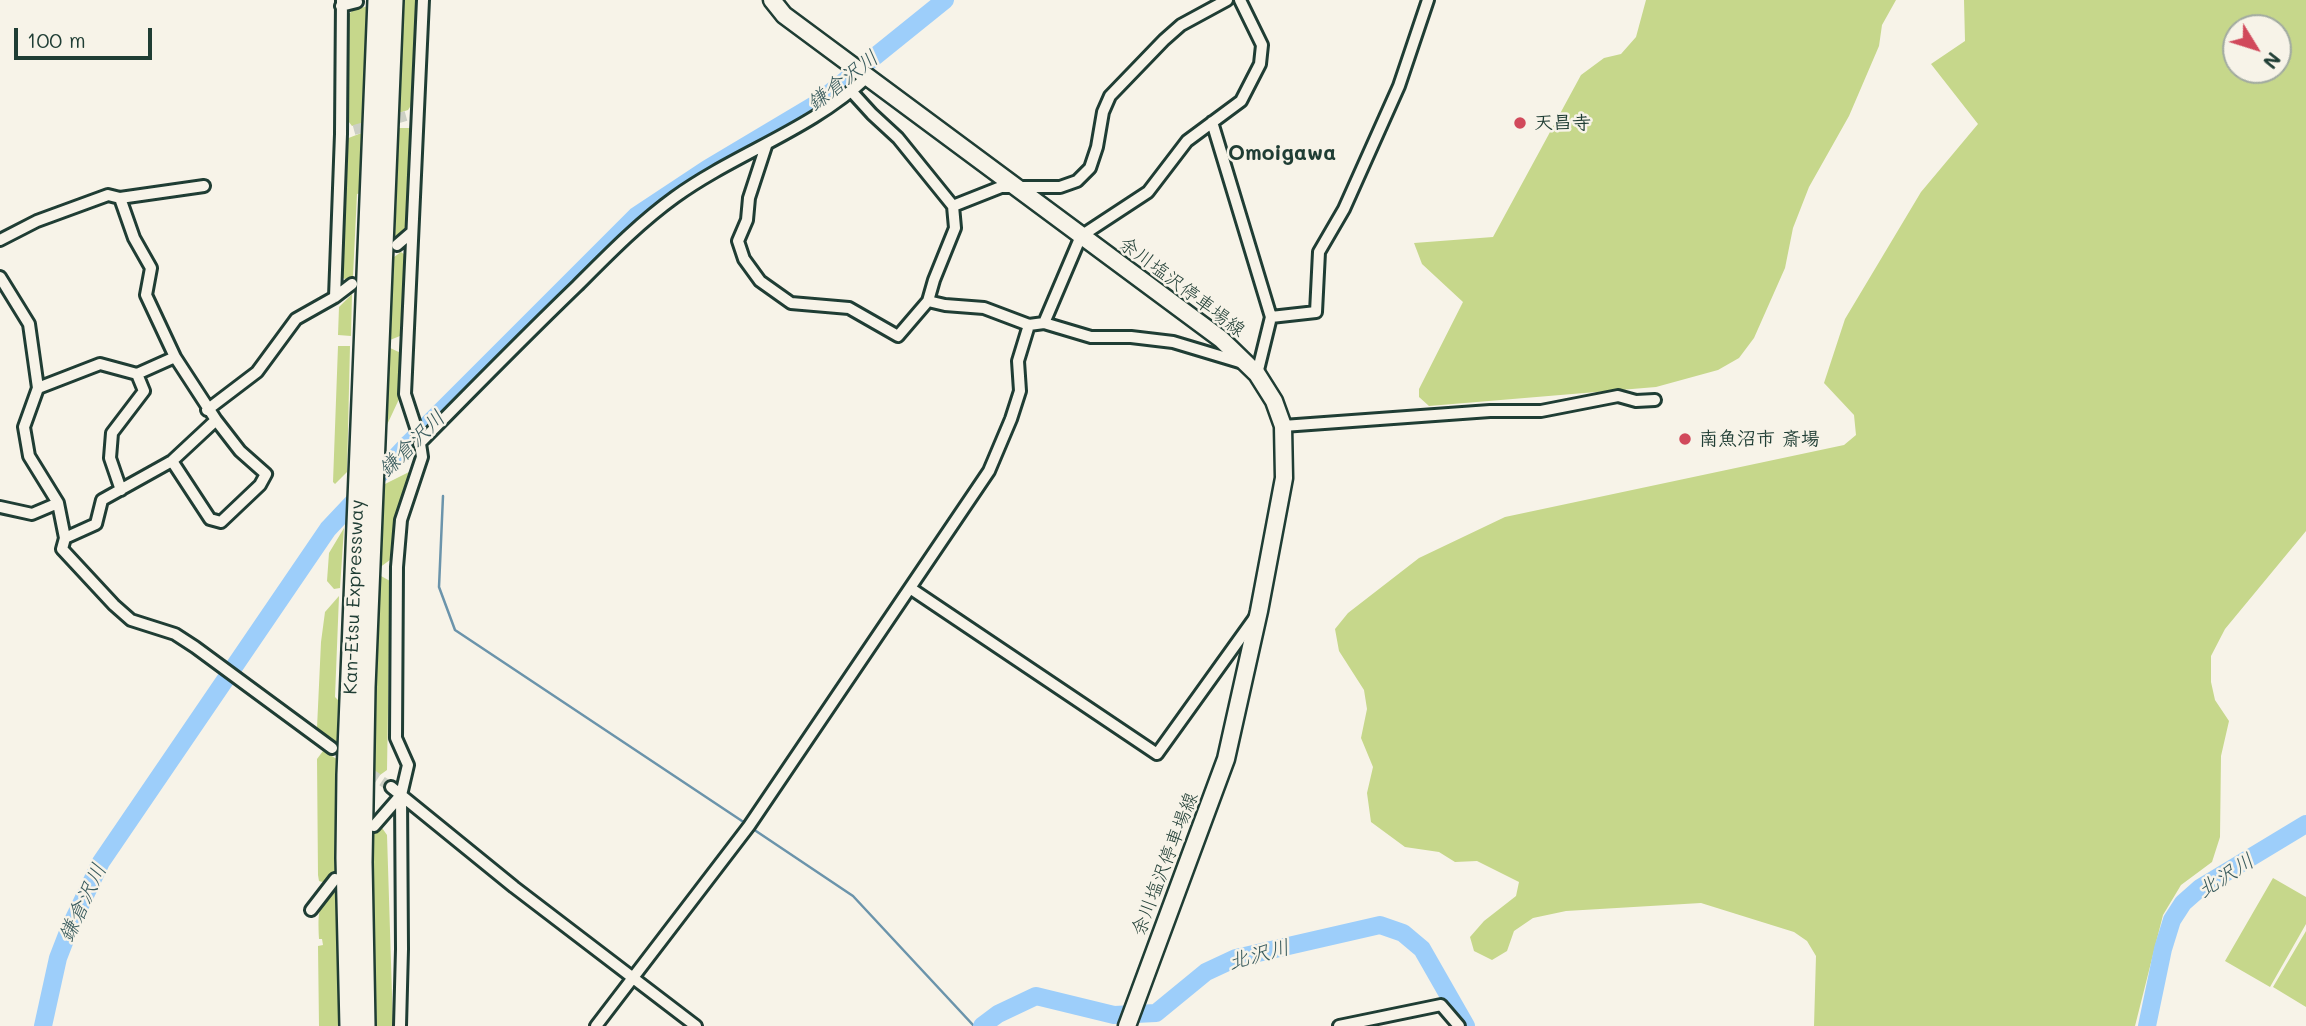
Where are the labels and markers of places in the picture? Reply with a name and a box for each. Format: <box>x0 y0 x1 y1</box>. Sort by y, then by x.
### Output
place label: 天昌寺 <box>1534 112 1591 134</box>
marker: 天昌寺 <box>1512 115 1528 131</box>
place label: 南魚沼市 斎場 <box>1699 428 1820 450</box>
marker: 南魚沼市 斎場 <box>1677 431 1693 447</box>

